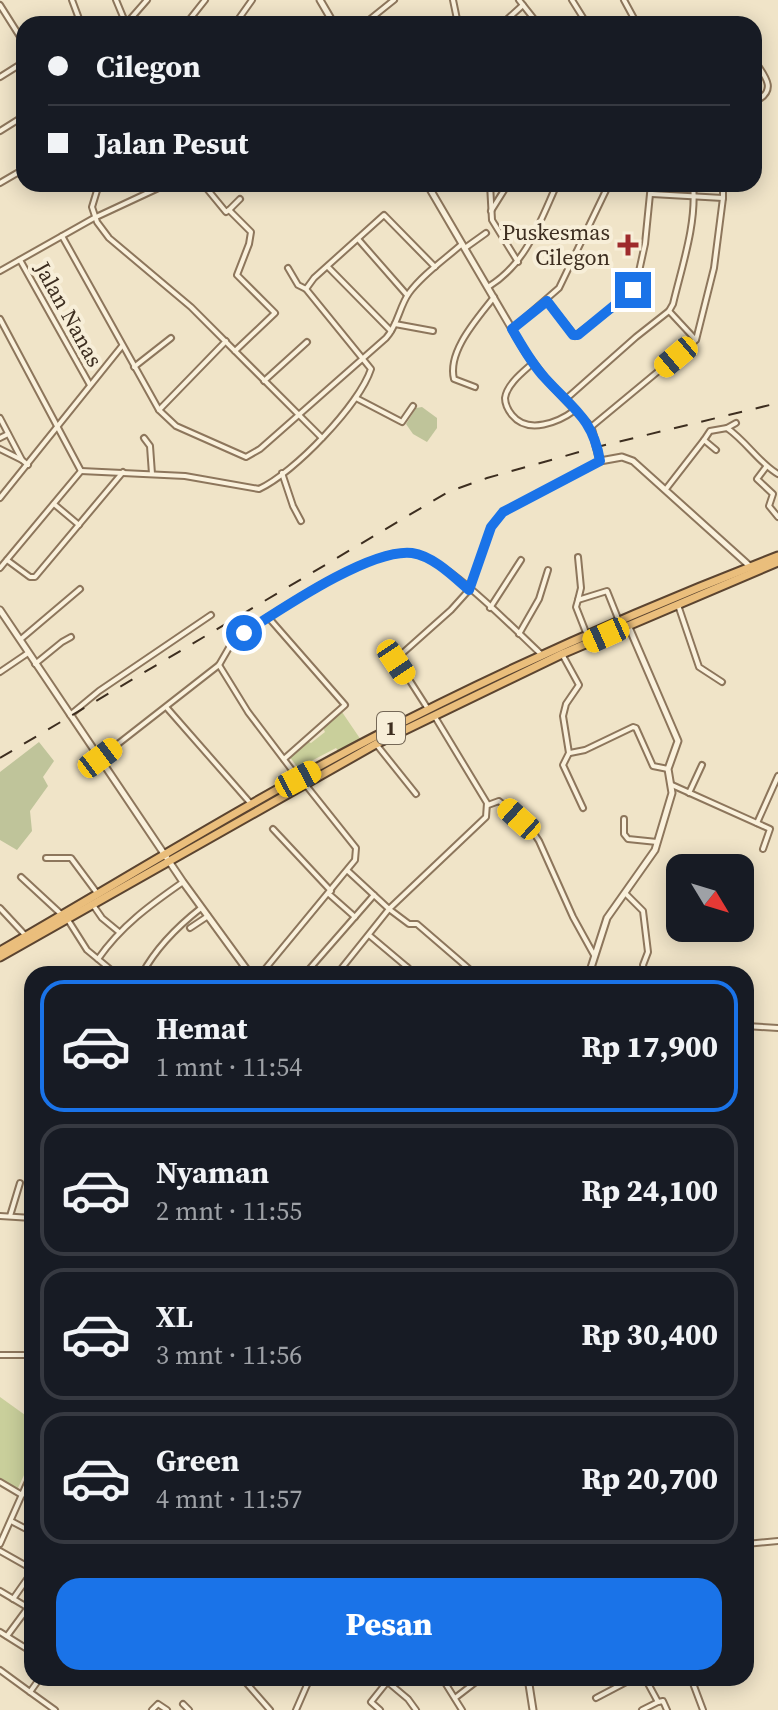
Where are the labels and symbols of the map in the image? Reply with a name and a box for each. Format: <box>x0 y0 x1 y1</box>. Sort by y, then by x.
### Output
place label: Puskesmas Cilegon <box>502 217 610 272</box>
marker: Puskesmas Cilegon <box>617 234 639 256</box>
street label: Jalan Nanas <box>27 255 110 372</box>
route end <box>615 272 651 308</box>
car <box>650 332 702 382</box>
car <box>579 614 633 656</box>
route start <box>226 615 262 651</box>
car <box>373 635 419 689</box>
road number: 1 <box>377 712 405 744</box>
car <box>74 734 126 782</box>
car <box>271 757 325 801</box>
car <box>493 794 545 844</box>
north arrow <box>666 854 754 942</box>

